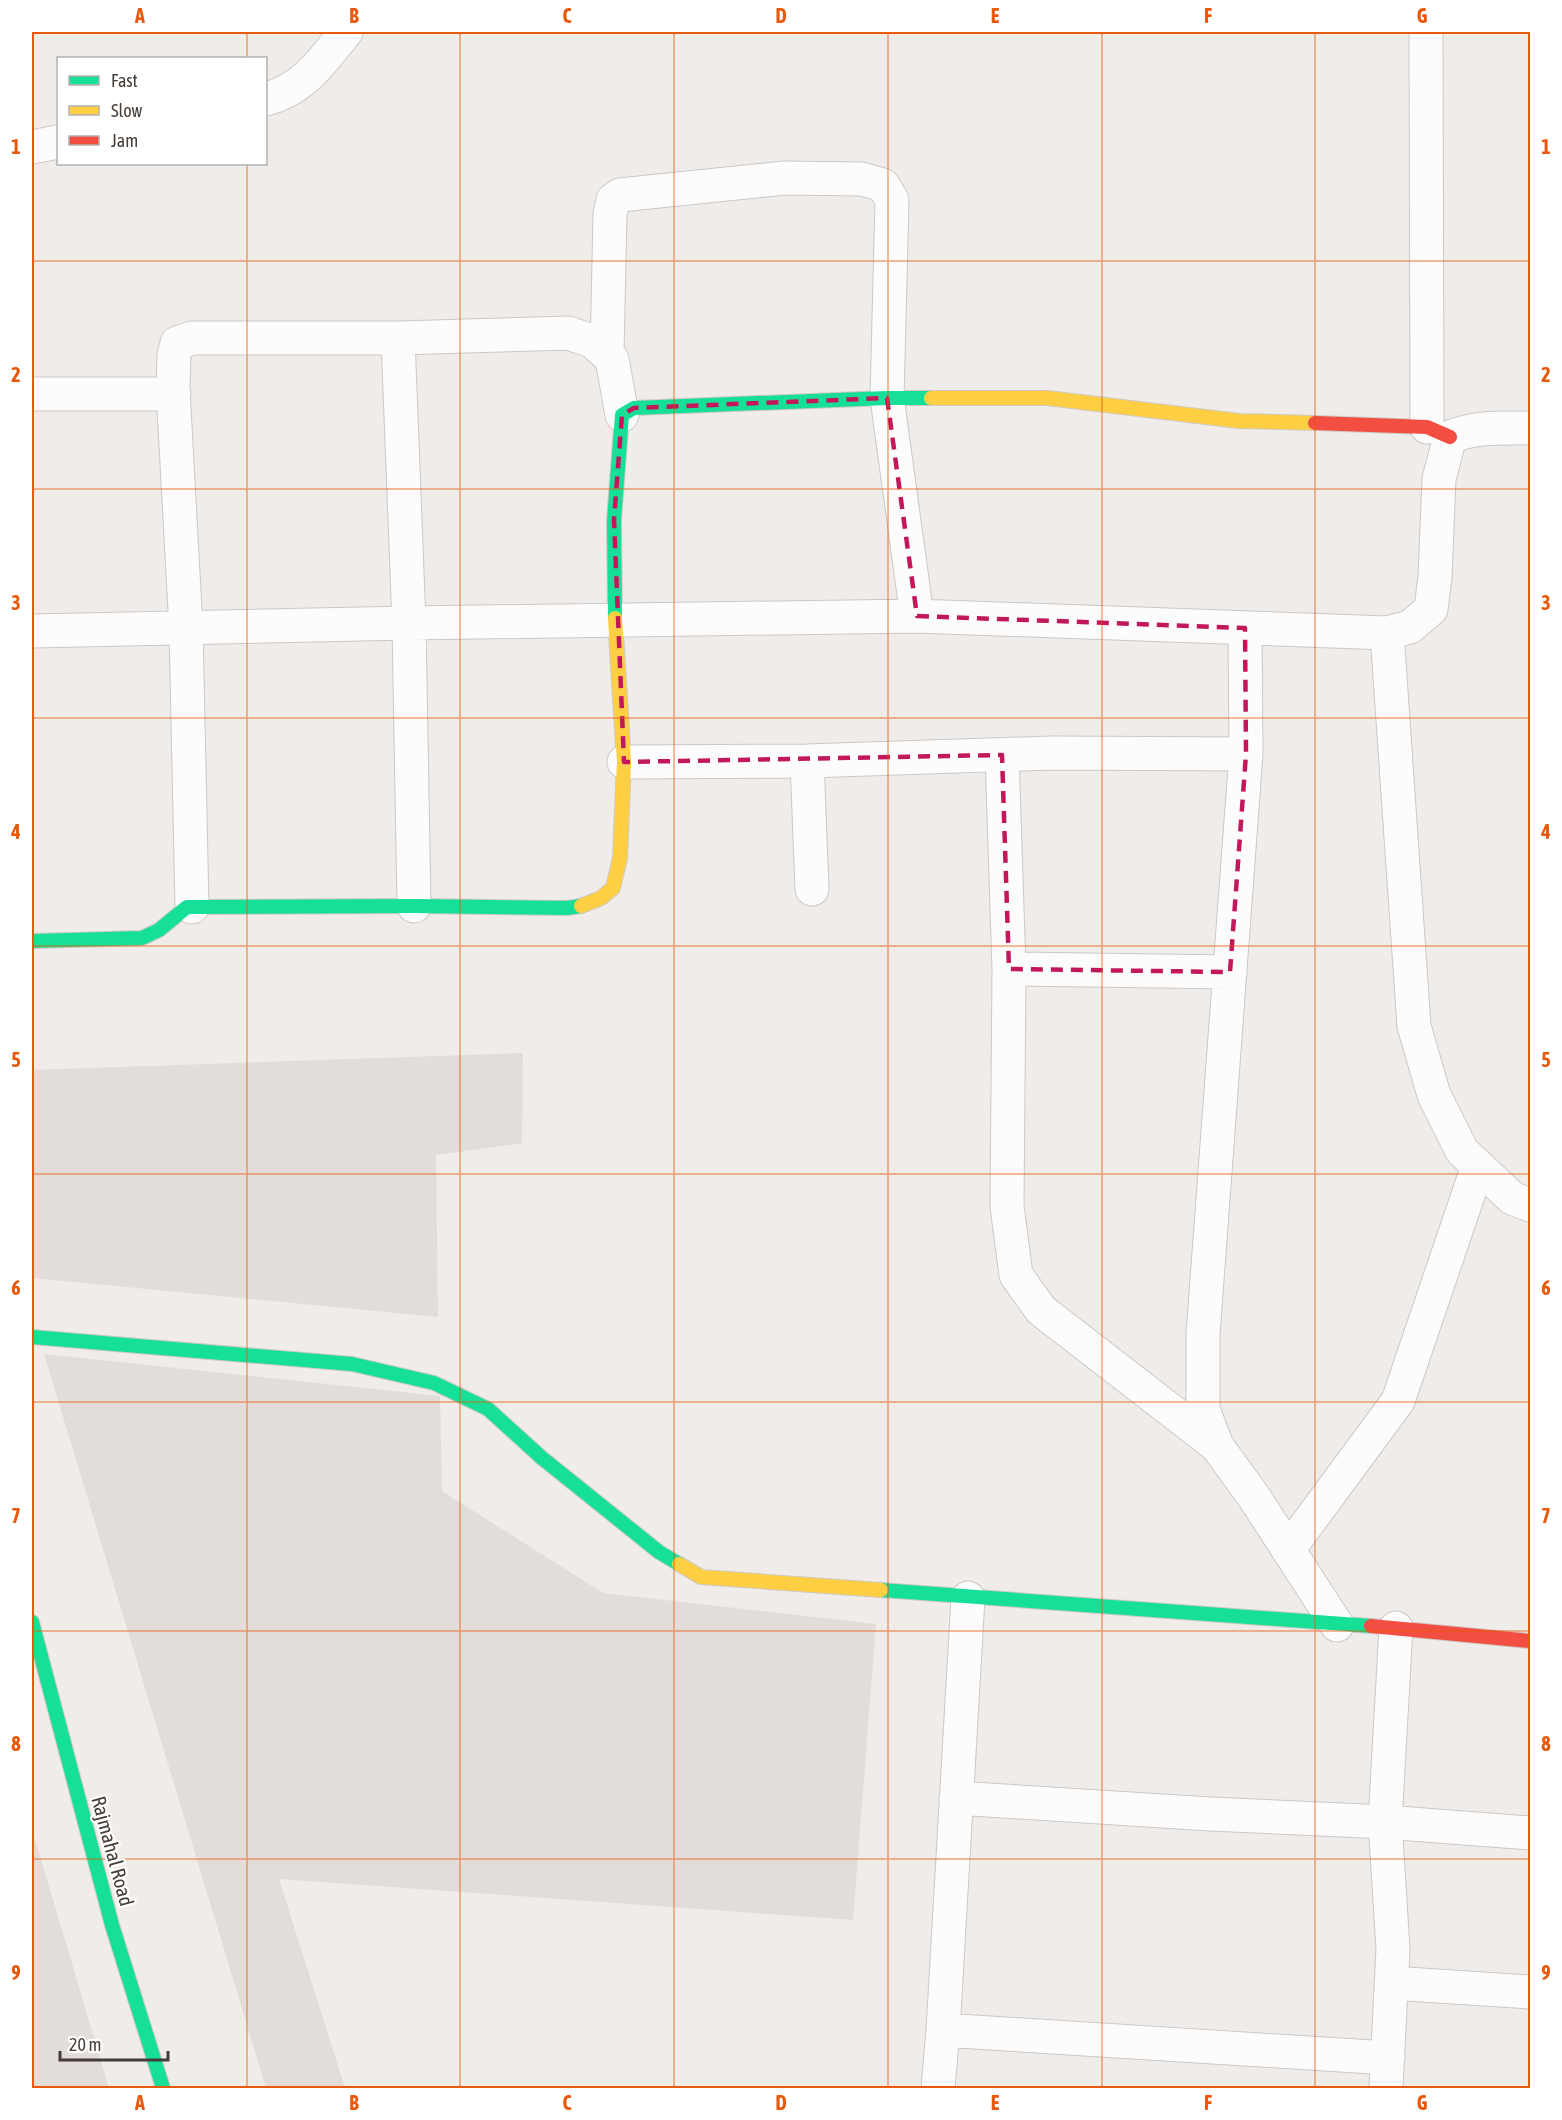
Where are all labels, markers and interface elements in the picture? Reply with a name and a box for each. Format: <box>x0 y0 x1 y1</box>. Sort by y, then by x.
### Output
text: A <box>134 4 145 27</box>
text: B <box>349 4 359 27</box>
text: C <box>563 4 572 27</box>
text: D <box>775 4 787 27</box>
text: E <box>991 4 1000 27</box>
text: F <box>1204 4 1212 27</box>
text: G <box>1417 4 1428 27</box>
legend <box>57 57 267 165</box>
text: Fast <box>111 70 138 91</box>
text: Slow <box>111 100 142 121</box>
text: Jam <box>111 130 138 151</box>
text: 1 <box>11 135 21 158</box>
text: 1 <box>1541 135 1551 158</box>
text: 2 <box>11 363 21 386</box>
text: 2 <box>1541 363 1551 386</box>
text: 3 <box>11 591 21 614</box>
text: 3 <box>1541 591 1551 614</box>
text: 4 <box>10 820 21 843</box>
text: 4 <box>1540 820 1551 843</box>
text: 5 <box>11 1048 21 1071</box>
text: 5 <box>1541 1048 1551 1071</box>
text: 6 <box>11 1276 21 1299</box>
text: 6 <box>1541 1276 1551 1299</box>
text: 7 <box>11 1504 21 1527</box>
text: 7 <box>1541 1504 1551 1527</box>
text: 8 <box>11 1732 21 1755</box>
text: 8 <box>1541 1732 1551 1755</box>
street label: Rajmahal Road <box>87 1794 139 1908</box>
text: 9 <box>11 1961 21 1984</box>
text: 9 <box>1541 1961 1551 1984</box>
scale bar <box>60 2024 168 2062</box>
text: 20 m <box>69 2034 101 2055</box>
text: A <box>134 2091 145 2114</box>
text: B <box>349 2091 359 2114</box>
text: C <box>563 2091 572 2114</box>
text: D <box>775 2091 787 2114</box>
text: E <box>991 2091 1000 2114</box>
text: F <box>1204 2091 1212 2114</box>
text: G <box>1417 2091 1428 2114</box>

